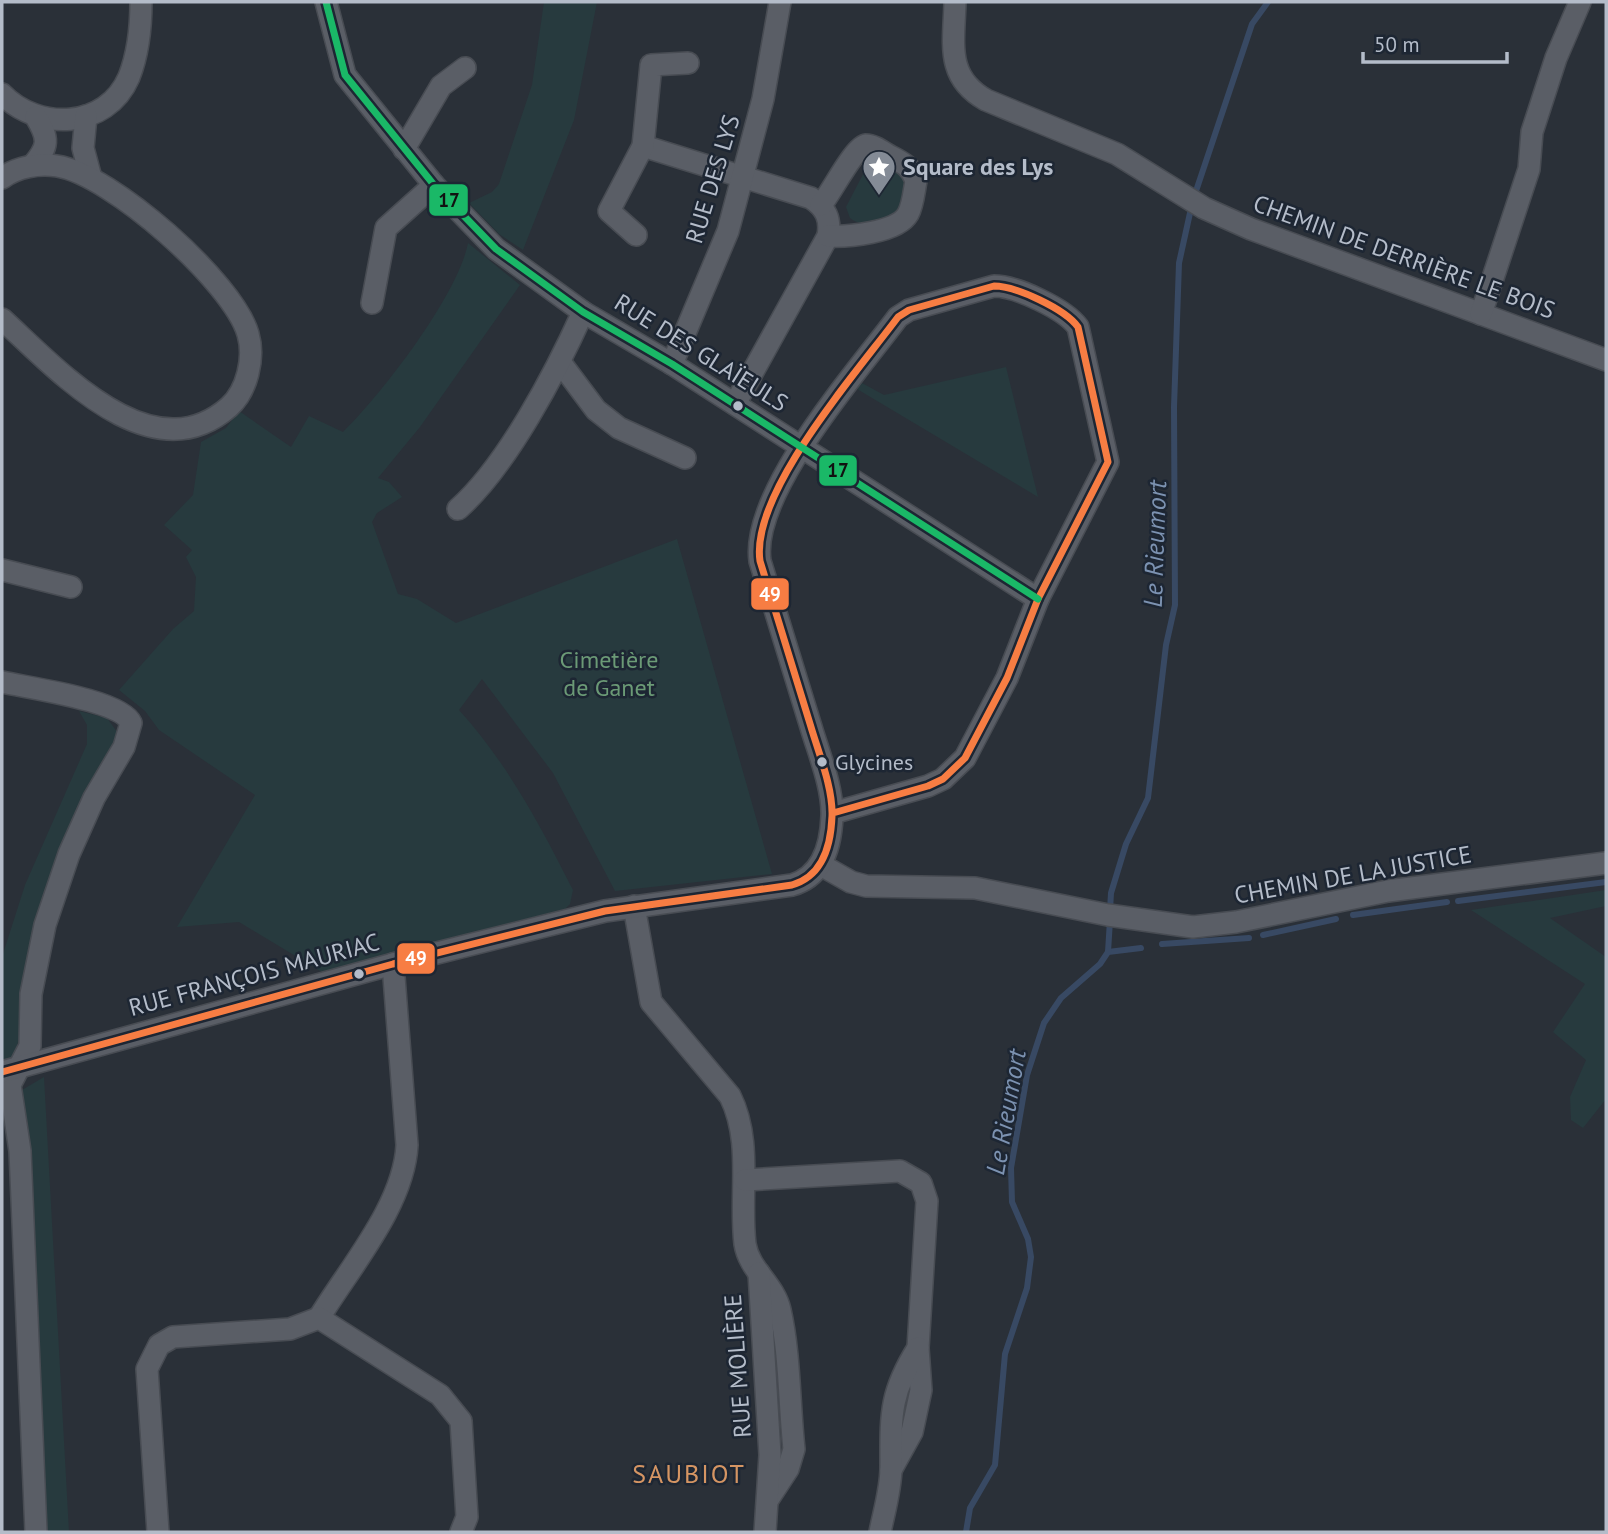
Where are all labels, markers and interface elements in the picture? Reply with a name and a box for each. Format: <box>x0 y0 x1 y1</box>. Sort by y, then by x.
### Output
scale bar <box>1363 21 1506 65</box>
text: 50 m <box>1374 31 1420 58</box>
street label: RUE DES LYS <box>678 111 747 247</box>
place icon: Square des Lys <box>860 148 898 197</box>
place label: Square des Lys <box>903 151 1053 182</box>
line badge: 17 <box>428 183 469 217</box>
street label: CHEMIN DE DERRIÈRE LE BOIS <box>1249 187 1559 326</box>
text: 17 <box>438 188 460 212</box>
street label: RUE DES GLAÏEULS <box>609 287 794 418</box>
unlabelled marker <box>731 399 745 413</box>
line badge: 17 <box>818 454 858 487</box>
text: 17 <box>827 458 849 482</box>
water label: Le Rieumort <box>1136 478 1173 608</box>
line badge: 49 <box>750 577 790 611</box>
text: 49 <box>759 582 781 606</box>
park label: Cimetière de Ganet <box>560 644 658 703</box>
place label: Glycines <box>835 748 913 776</box>
marker: Glycines <box>815 755 829 769</box>
street label: CHEMIN DE LA JUSTICE <box>1232 838 1474 911</box>
street label: RUE FRANÇOIS MAURIAC <box>125 926 383 1023</box>
line badge: 49 <box>396 942 436 975</box>
text: 49 <box>405 946 427 970</box>
unlabelled marker <box>352 967 366 981</box>
water label: Le Rieumort <box>978 1045 1033 1177</box>
street label: RUE MOLIÈRE <box>717 1293 758 1439</box>
district label: SAUBIOT <box>632 1457 746 1490</box>

